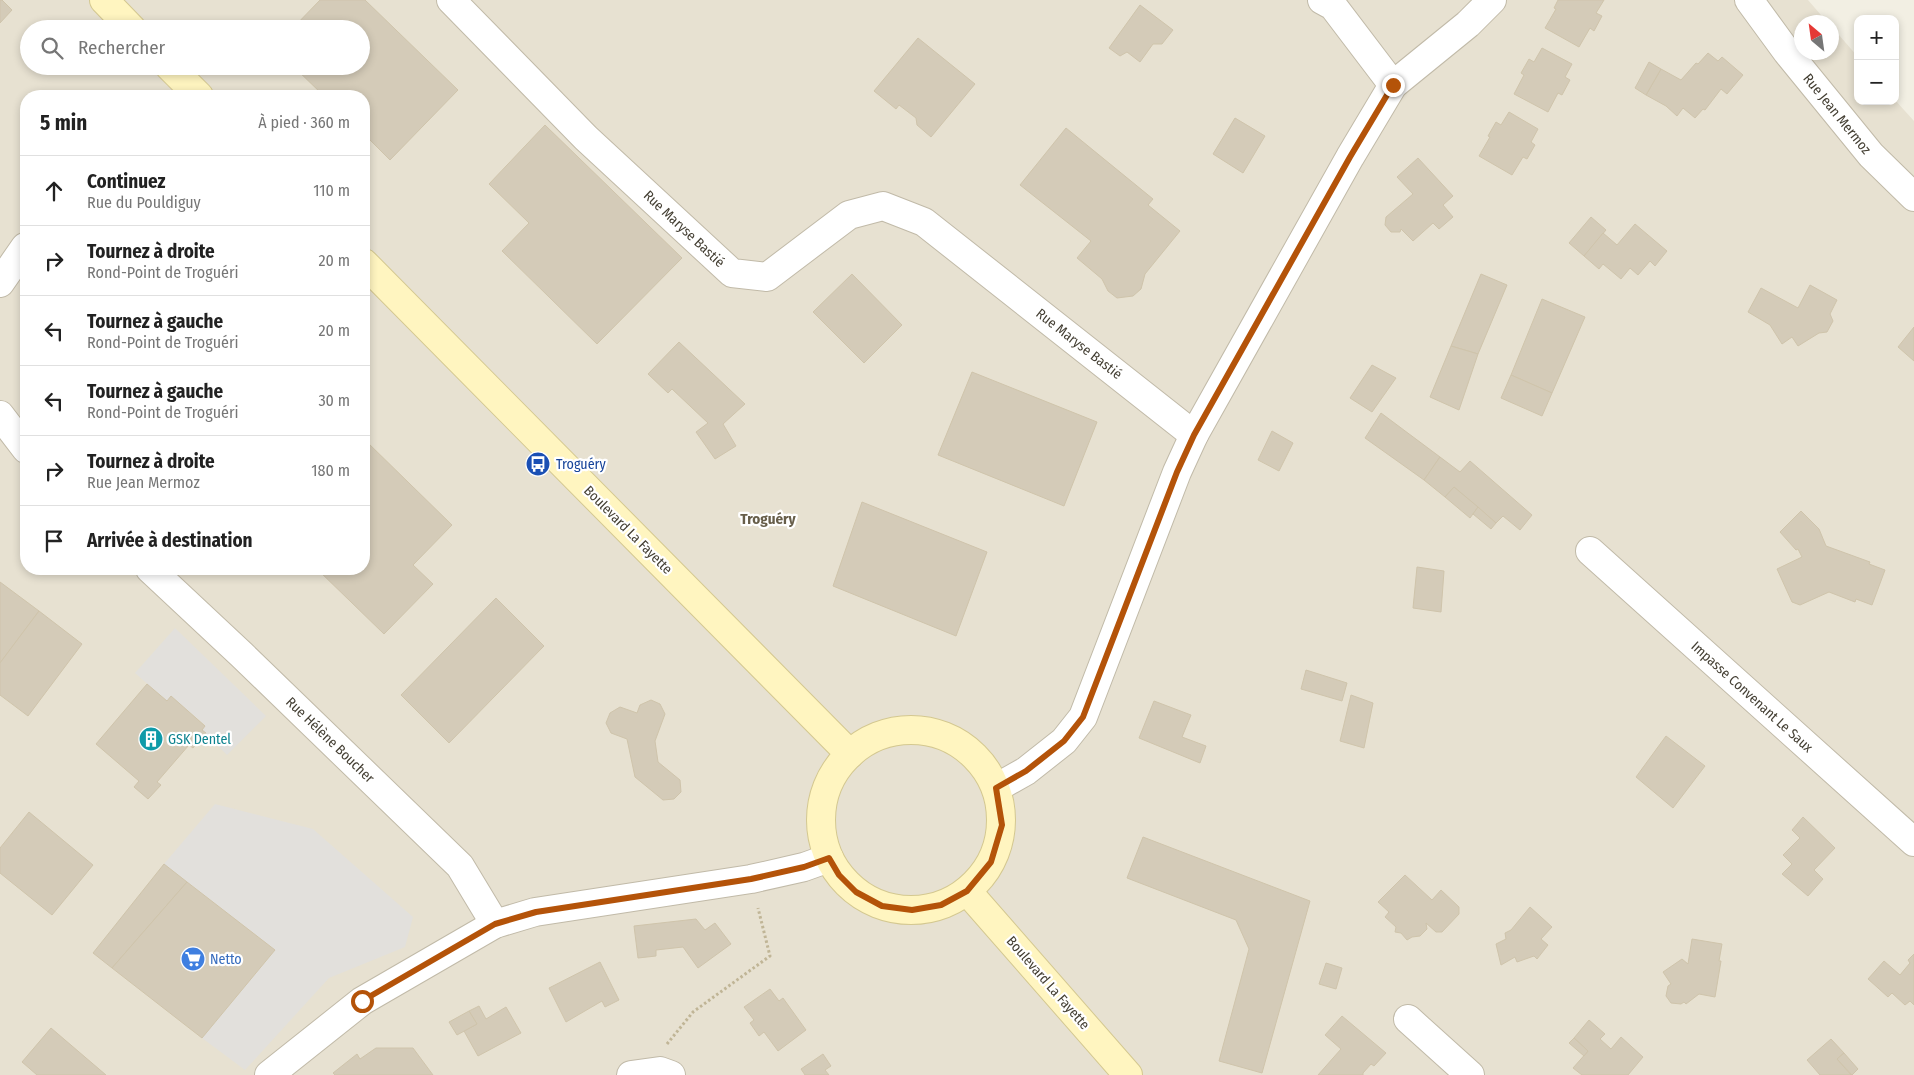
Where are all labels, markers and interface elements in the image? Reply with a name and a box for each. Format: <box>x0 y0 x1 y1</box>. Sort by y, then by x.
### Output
north arrow <box>1794 15 1839 60</box>
map controls <box>1854 15 1899 105</box>
button: + <box>1854 15 1899 60</box>
search box <box>20 20 370 75</box>
icon: search <box>38 34 66 62</box>
text: Rechercher <box>78 36 165 59</box>
button: − <box>1854 60 1899 105</box>
street label: Rue Jean Mermoz <box>1799 70 1875 158</box>
route end <box>1382 74 1405 97</box>
text: 5 min <box>40 110 87 136</box>
text: À pied · 360 m <box>258 113 350 132</box>
text: Continuez <box>87 170 166 193</box>
icon: ahead <box>40 177 68 205</box>
text: 110 m <box>313 181 350 200</box>
street label: Rue Maryse Bastié <box>640 187 728 271</box>
text: Rue du Pouldiguy <box>87 193 201 212</box>
text: Tournez à droite <box>87 240 215 263</box>
icon: right <box>40 247 68 275</box>
text: 20 m <box>319 251 350 270</box>
text: Rond-Point de Troguéri <box>87 263 239 282</box>
street label: Rue Maryse Bastié <box>1033 305 1126 383</box>
text: Tournez à gauche <box>87 310 223 333</box>
icon: left <box>40 317 68 345</box>
text: 20 m <box>319 321 350 340</box>
text: Rond-Point de Troguéri <box>87 333 239 352</box>
text: Tournez à gauche <box>87 380 223 403</box>
icon: left <box>40 387 68 415</box>
text: 30 m <box>318 391 350 410</box>
text: Rond-Point de Troguéri <box>87 403 239 422</box>
text: Tournez à droite <box>87 450 215 473</box>
bus stop icon: Troguéry <box>525 451 551 477</box>
place label: Troguéry <box>556 456 606 473</box>
icon: right <box>40 457 68 485</box>
text: 180 m <box>311 461 350 480</box>
text: Rue Jean Mermoz <box>87 473 200 492</box>
street label: Boulevard La Fayette <box>580 482 676 578</box>
district label: Troguéry <box>740 510 797 528</box>
icon: arrive <box>40 527 68 555</box>
text: Arrivée à destination <box>87 529 253 552</box>
street label: Impasse Convenant Le Saux <box>1688 638 1817 757</box>
street label: Rue Hélène Boucher <box>282 694 378 787</box>
building icon: GSK Dentel <box>138 726 164 752</box>
place label: GSK Dentel <box>168 731 231 748</box>
street label: Boulevard La Fayette <box>1003 933 1093 1033</box>
supermarket icon: Netto <box>180 946 206 972</box>
place label: Netto <box>210 951 242 968</box>
route start <box>351 990 374 1013</box>

